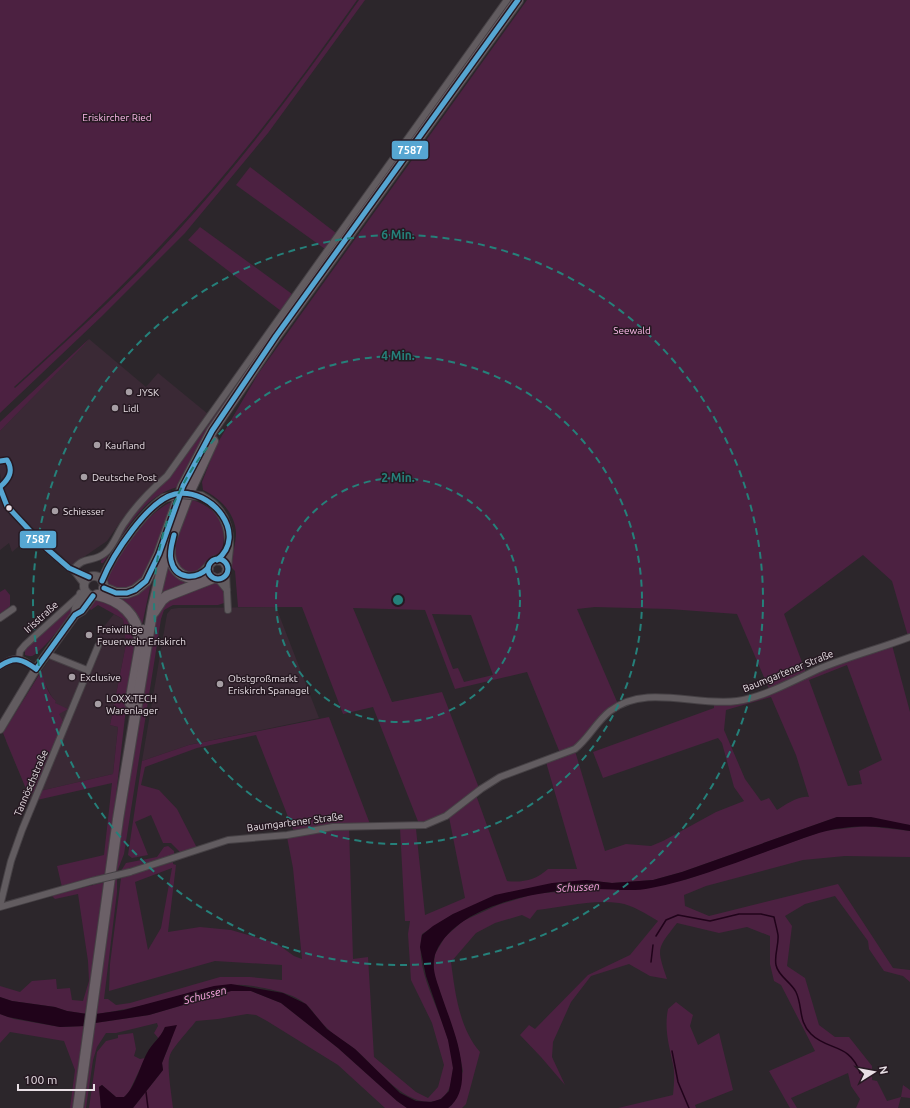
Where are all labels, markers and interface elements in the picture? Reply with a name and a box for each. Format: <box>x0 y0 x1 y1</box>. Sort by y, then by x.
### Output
park label: Eriskircher Ried <box>82 112 152 123</box>
line badge: 7587 <box>391 140 429 160</box>
text: 7587 <box>398 144 422 156</box>
text: 6 Min. <box>381 228 415 241</box>
park label: Seewald <box>613 325 651 336</box>
text: 4 Min. <box>381 349 415 362</box>
marker: JYSK <box>124 387 134 397</box>
place label: JYSK <box>137 387 159 398</box>
marker: Lidl <box>110 403 120 413</box>
place label: Lidl <box>123 403 139 414</box>
marker: Kaufland <box>92 440 102 450</box>
place label: Kaufland <box>105 440 145 451</box>
text: 2 Min. <box>381 471 415 484</box>
marker: Deutsche Post <box>79 472 89 482</box>
place label: Deutsche Post <box>92 472 157 483</box>
unlabelled marker <box>4 503 14 513</box>
marker: Schiesser <box>50 506 60 516</box>
place label: Schiesser <box>63 506 105 517</box>
line badge: 7587 <box>19 530 57 549</box>
text: 7587 <box>26 533 50 545</box>
centre of rings <box>391 593 405 607</box>
street label: Irisstraße <box>22 599 60 635</box>
place label: Freiwillige Feuerwehr Eriskirch <box>97 624 186 647</box>
marker: Freiwillige Feuerwehr Eriskirch <box>84 630 94 640</box>
street label: Baumgartener Straße <box>741 648 835 694</box>
marker: Exclusive <box>67 672 77 682</box>
place label: Exclusive <box>80 672 121 683</box>
place label: Obstgroßmarkt Eriskirch Spanagel <box>228 673 309 696</box>
marker: Obstgroßmarkt Eriskirch Spanagel <box>215 679 225 689</box>
place label: LOXX.TECH Warenlager <box>106 693 158 716</box>
marker: LOXX.TECH Warenlager <box>93 699 103 709</box>
street label: Tannöschstraße <box>12 748 50 818</box>
street label: Baumgartener Straße <box>246 811 344 833</box>
water label: Schussen <box>555 880 600 894</box>
water label: Schussen <box>181 984 228 1006</box>
north arrow <box>854 1052 894 1092</box>
text: N <box>877 1065 890 1075</box>
scale bar <box>18 1066 94 1092</box>
text: 100 m <box>24 1073 57 1086</box>

